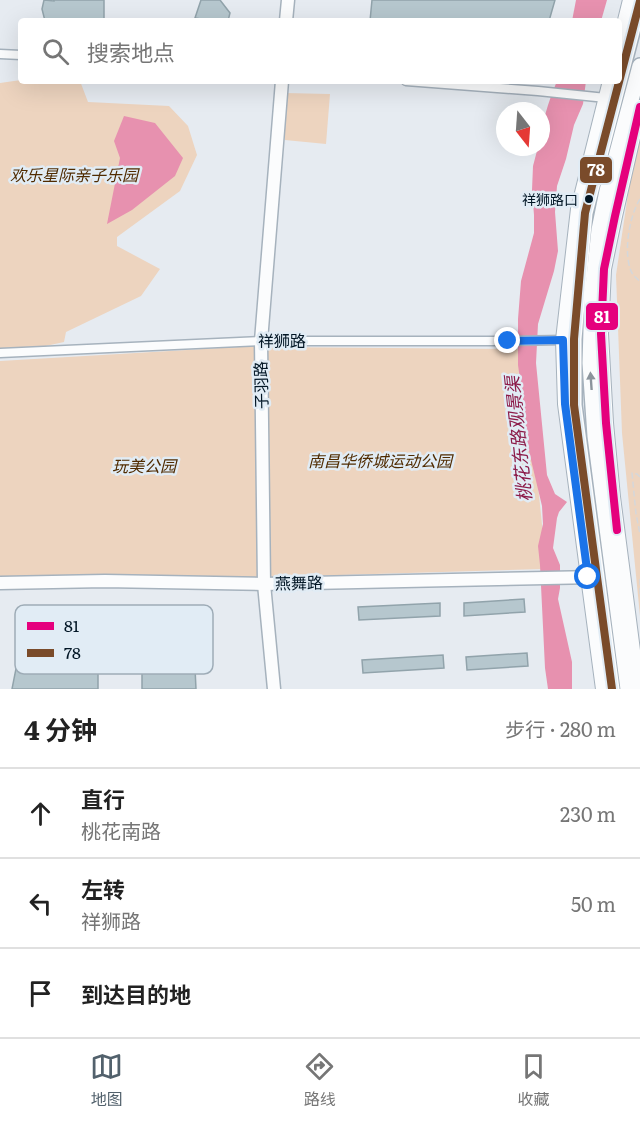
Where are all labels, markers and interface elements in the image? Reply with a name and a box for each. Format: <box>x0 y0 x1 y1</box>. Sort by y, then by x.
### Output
search box <box>18 18 622 84</box>
icon: search <box>39 35 72 68</box>
text: 搜索地点 <box>87 35 175 68</box>
north arrow <box>496 102 550 156</box>
line badge: 78 <box>579 156 613 184</box>
text: 78 <box>587 157 606 181</box>
park label: 欢乐星际亲子乐园 <box>10 162 140 186</box>
place label: 祥狮路口 <box>522 189 578 209</box>
marker: 祥狮路口 <box>583 193 595 205</box>
line badge: 81 <box>585 302 619 331</box>
text: 81 <box>594 304 610 328</box>
route end <box>494 327 520 353</box>
street label: 祥狮路 <box>258 328 306 352</box>
street label: 子羽路 <box>248 361 272 409</box>
one-way arrow <box>586 371 596 390</box>
water label: 桃花东路观景渠 <box>497 372 538 503</box>
park label: 南昌华侨城运动公园 <box>308 448 454 472</box>
park label: 玩美公园 <box>112 453 178 477</box>
route start <box>574 563 600 589</box>
street label: 燕舞路 <box>275 570 323 594</box>
legend <box>15 605 213 674</box>
text: 81 <box>64 613 80 637</box>
text: 78 <box>64 640 81 664</box>
text: 4 分钟 <box>24 709 97 748</box>
text: 步行 · 280 m <box>505 713 616 743</box>
text: 直行 <box>81 782 125 815</box>
icon: ahead <box>24 797 57 830</box>
text: 230 m <box>560 798 616 828</box>
text: 桃花南路 <box>81 815 161 845</box>
text: 左转 <box>81 872 125 905</box>
icon: left <box>24 887 57 920</box>
text: 50 m <box>571 888 616 918</box>
text: 祥狮路 <box>81 905 141 935</box>
icon: arrive <box>24 977 57 1010</box>
text: 到达目的地 <box>81 977 191 1010</box>
tab: 地图 <box>90 1050 123 1110</box>
tab: 路线 <box>303 1050 336 1110</box>
tab: 收藏 <box>517 1050 550 1110</box>

